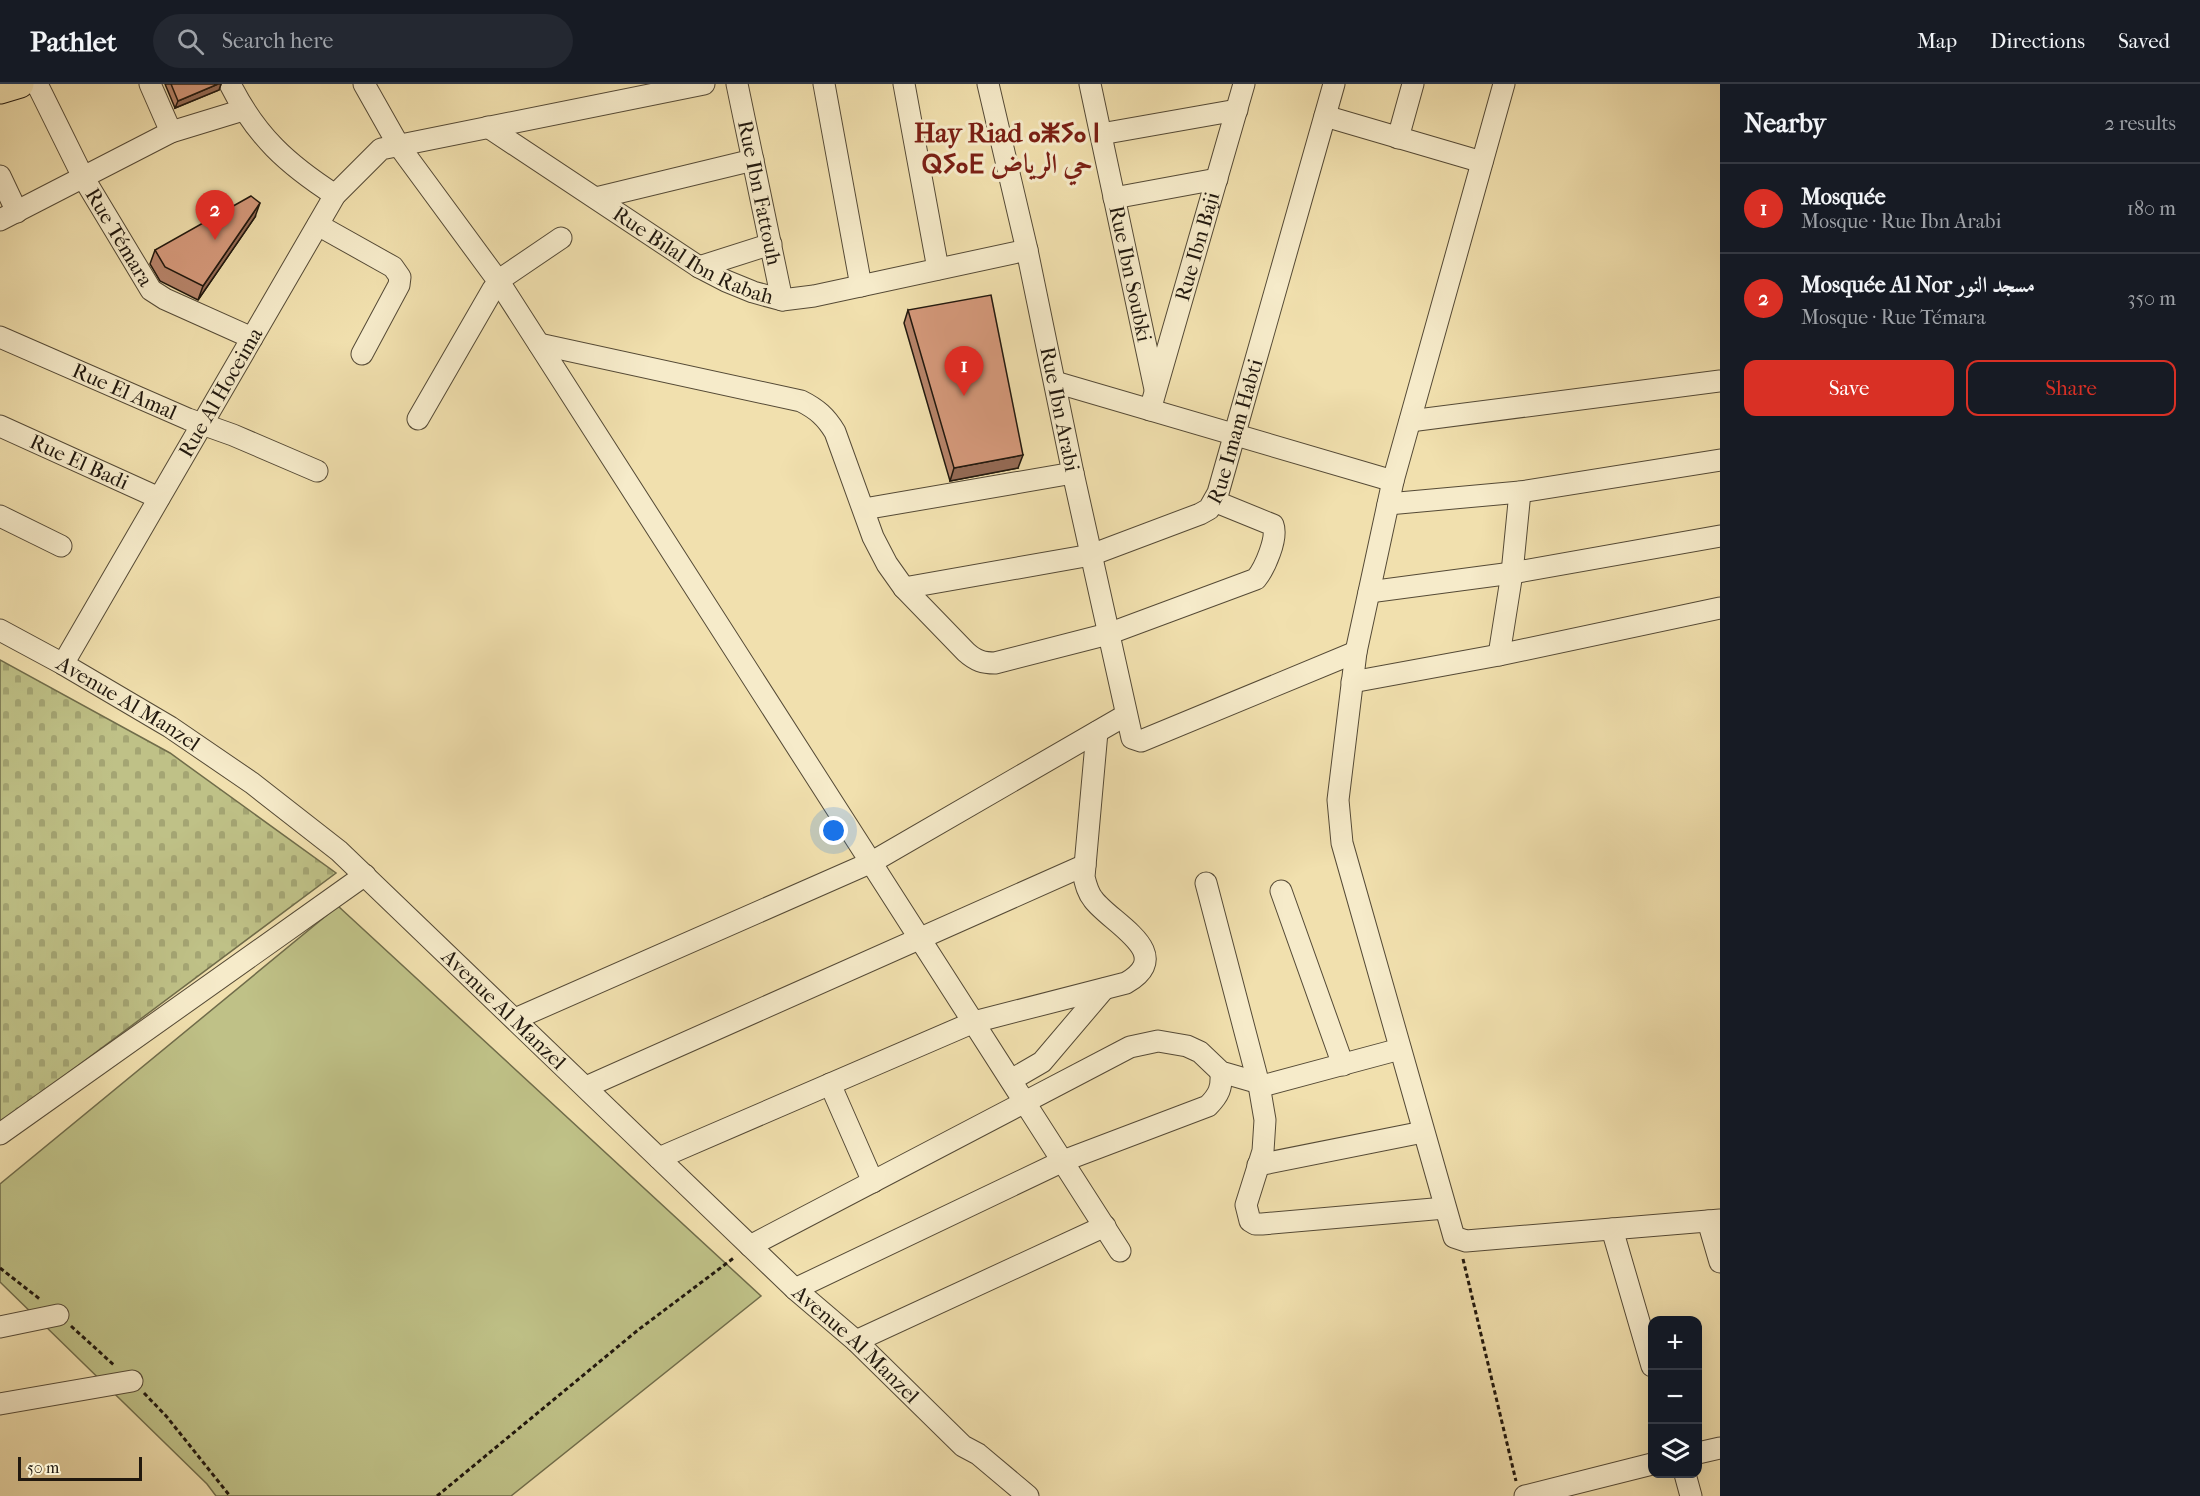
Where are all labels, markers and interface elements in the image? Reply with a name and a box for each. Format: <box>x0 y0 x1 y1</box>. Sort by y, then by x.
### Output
search box <box>153 14 573 68</box>
text: Pathlet <box>30 25 117 58</box>
icon: search <box>174 25 207 58</box>
text: Search here <box>222 28 333 54</box>
text: Map <box>1917 29 1957 53</box>
text: Directions <box>1990 29 2085 53</box>
text: Saved <box>2118 29 2170 53</box>
text: Nearby <box>1744 108 1826 139</box>
text: 2 results <box>2105 112 2176 135</box>
district label: Hay Riad ⴰⵥⵢⴰ ⵏ ⵕⵢⴰⴹ حي الرياض <box>914 117 1100 186</box>
street label: Rue Ibn Fattouh <box>733 118 786 267</box>
street label: Rue Témara <box>81 184 158 291</box>
text: Mosquée <box>1801 184 1886 210</box>
street label: Rue Ibn Baji <box>1170 189 1224 304</box>
pin: 2 <box>196 190 234 240</box>
text: 1 <box>1760 197 1767 220</box>
text: 180 m <box>2127 197 2176 220</box>
street label: Rue Bilal Ibn Rabah <box>608 201 776 309</box>
street label: Rue Ibn Soubki <box>1104 204 1157 344</box>
text: Mosque · Rue Ibn Arabi <box>1801 210 2001 233</box>
text: Mosquée Al Nor مسجد النور <box>1801 272 2035 298</box>
text: 2 <box>1758 287 1769 310</box>
text: 350 m <box>2127 287 2176 310</box>
text: Mosque · Rue Témara <box>1801 306 1986 329</box>
street label: Rue Al Hoceima <box>174 323 268 461</box>
street label: Rue Ibn Arabi <box>1035 345 1084 474</box>
pin: 1 <box>944 346 984 396</box>
street label: Rue Imam Habti <box>1202 356 1267 508</box>
street label: Rue El Amal <box>69 358 181 425</box>
button: Save <box>1744 360 1954 416</box>
button: Share <box>1966 360 2176 416</box>
street label: Rue El Badi <box>26 429 132 495</box>
street label: Avenue Al Manzel <box>52 651 205 756</box>
your location <box>819 816 848 845</box>
street label: Avenue Al Manzel <box>436 944 571 1074</box>
street label: Avenue Al Manzel <box>787 1280 924 1408</box>
map controls <box>1648 1316 1702 1478</box>
button: + <box>1648 1316 1702 1370</box>
button: − <box>1648 1370 1702 1424</box>
button: layers <box>1648 1424 1702 1478</box>
scale bar <box>18 1454 142 1482</box>
text: 50 m <box>27 1458 59 1477</box>

